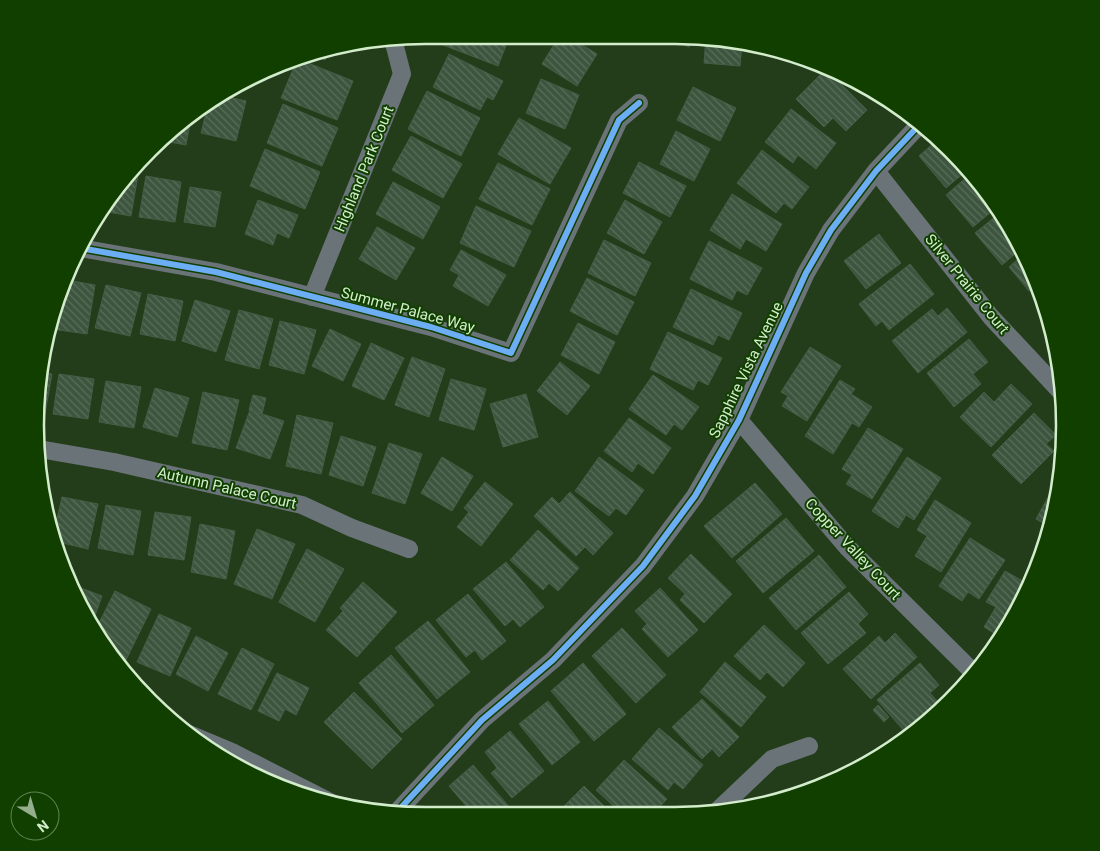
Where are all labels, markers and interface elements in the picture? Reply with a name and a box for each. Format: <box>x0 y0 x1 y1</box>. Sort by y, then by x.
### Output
street label: Highland Park Court <box>331 103 398 235</box>
street label: Silver Prairie Court <box>921 230 1013 338</box>
street label: Summer Palace Way <box>339 284 477 336</box>
street label: Sapphire Vista Avenue <box>705 299 787 441</box>
street label: Autumn Palace Court <box>156 463 298 513</box>
street label: Copper Valley Court <box>801 495 905 604</box>
north arrow <box>10 791 60 841</box>
text: N <box>34 817 52 836</box>

